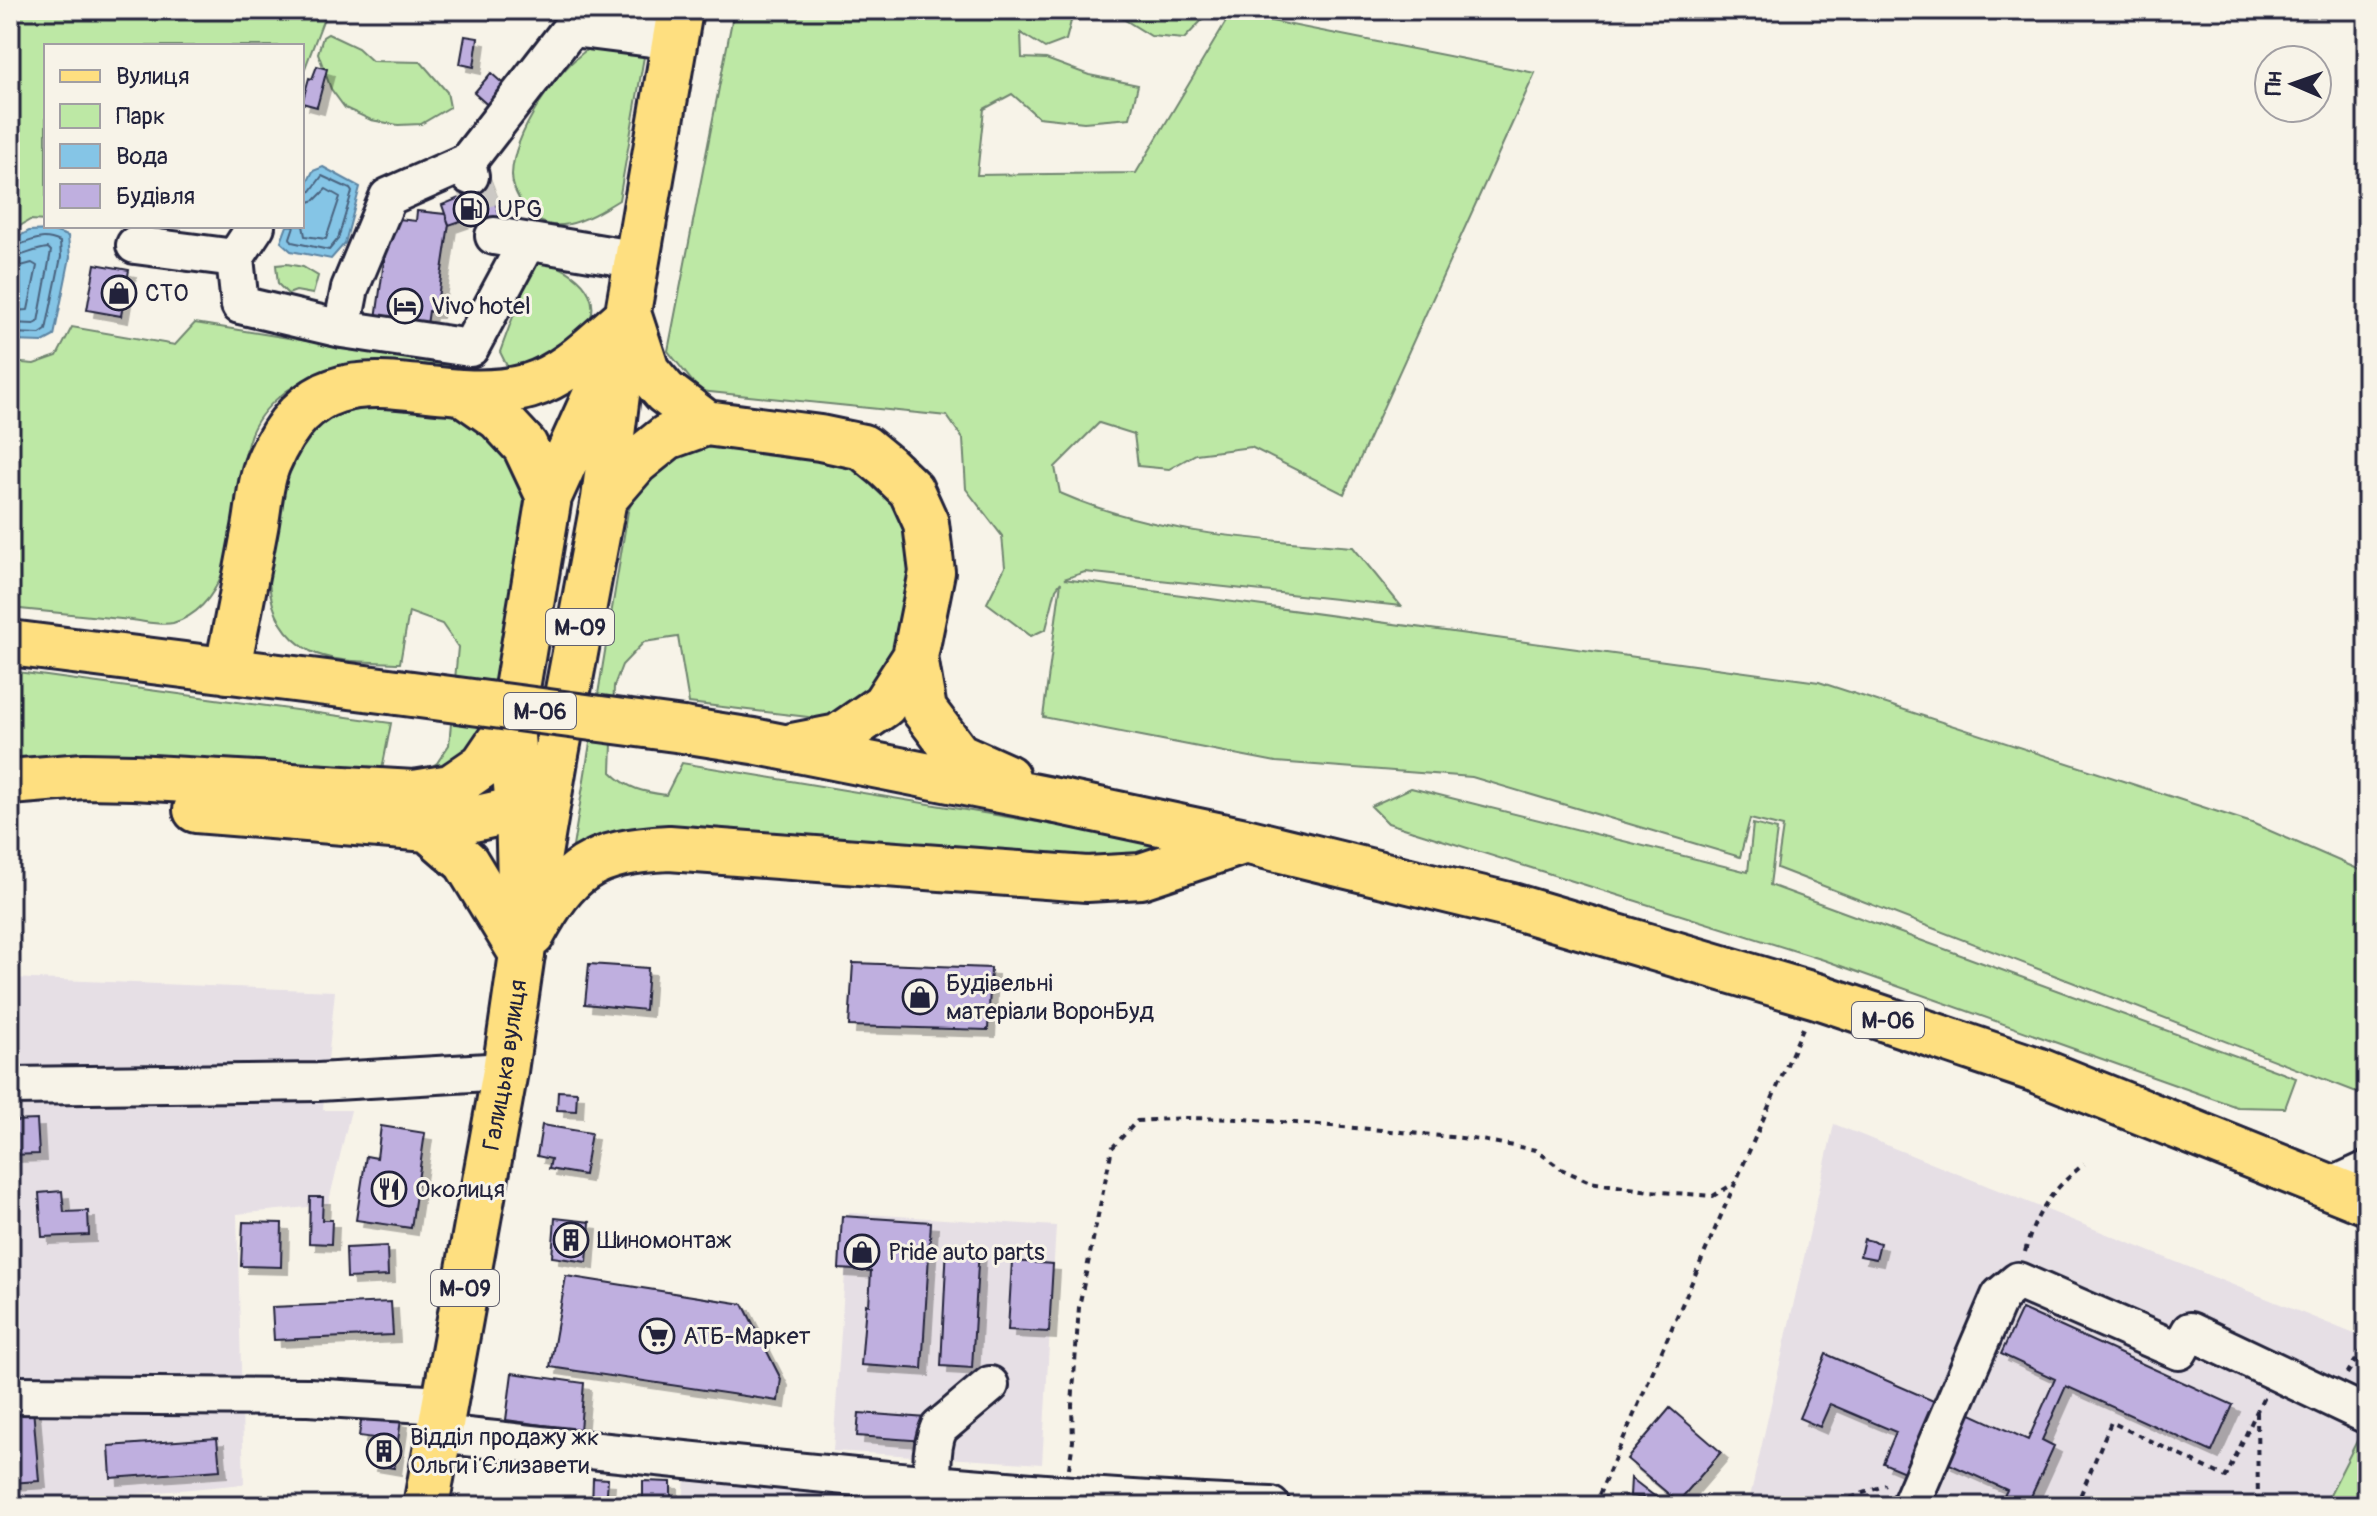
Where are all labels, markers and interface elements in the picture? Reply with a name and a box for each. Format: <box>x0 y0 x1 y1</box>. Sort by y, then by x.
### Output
legend <box>44 44 304 228</box>
north arrow <box>2253 44 2333 124</box>
text: Вулиця <box>116 62 189 91</box>
text: Пн <box>2260 71 2288 96</box>
text: Парк <box>116 102 165 131</box>
text: Вода <box>116 142 168 171</box>
text: Будівля <box>116 182 195 211</box>
fuel station icon: UPG <box>452 190 490 228</box>
place label: UPG <box>497 195 542 224</box>
shop icon: СТО <box>100 274 138 312</box>
place label: СТО <box>145 279 188 308</box>
hotel icon: Vivo hotel <box>386 287 424 325</box>
place label: Vivo hotel <box>431 292 531 321</box>
road number: М-09 <box>546 609 614 645</box>
road number: М-06 <box>504 693 576 729</box>
place label: Будівельні матеріали ВоронБуд <box>946 969 1154 1026</box>
street label: Галицька вулиця <box>477 978 533 1153</box>
shop icon: Будівельні матеріали ВоронБуд <box>901 978 939 1016</box>
road number: М-06 <box>1852 1002 1924 1038</box>
restaurant icon: Околиця <box>370 1170 408 1208</box>
place label: Околиця <box>415 1175 505 1204</box>
building icon: Шиномонтаж <box>552 1221 590 1259</box>
place label: Шиномонтаж <box>597 1226 732 1255</box>
shop icon: Pride auto parts <box>843 1233 881 1271</box>
place label: Pride auto parts <box>888 1238 1045 1267</box>
road number: М-09 <box>431 1270 499 1306</box>
supermarket icon: ATБ-Маркет <box>638 1317 676 1355</box>
place label: ATБ-Маркет <box>683 1322 811 1351</box>
place label: Відділ продажу жк Ольги і Єлизавети <box>410 1423 599 1480</box>
building icon: Відділ продажу жк Ольги і Єлизавети <box>365 1432 403 1470</box>

